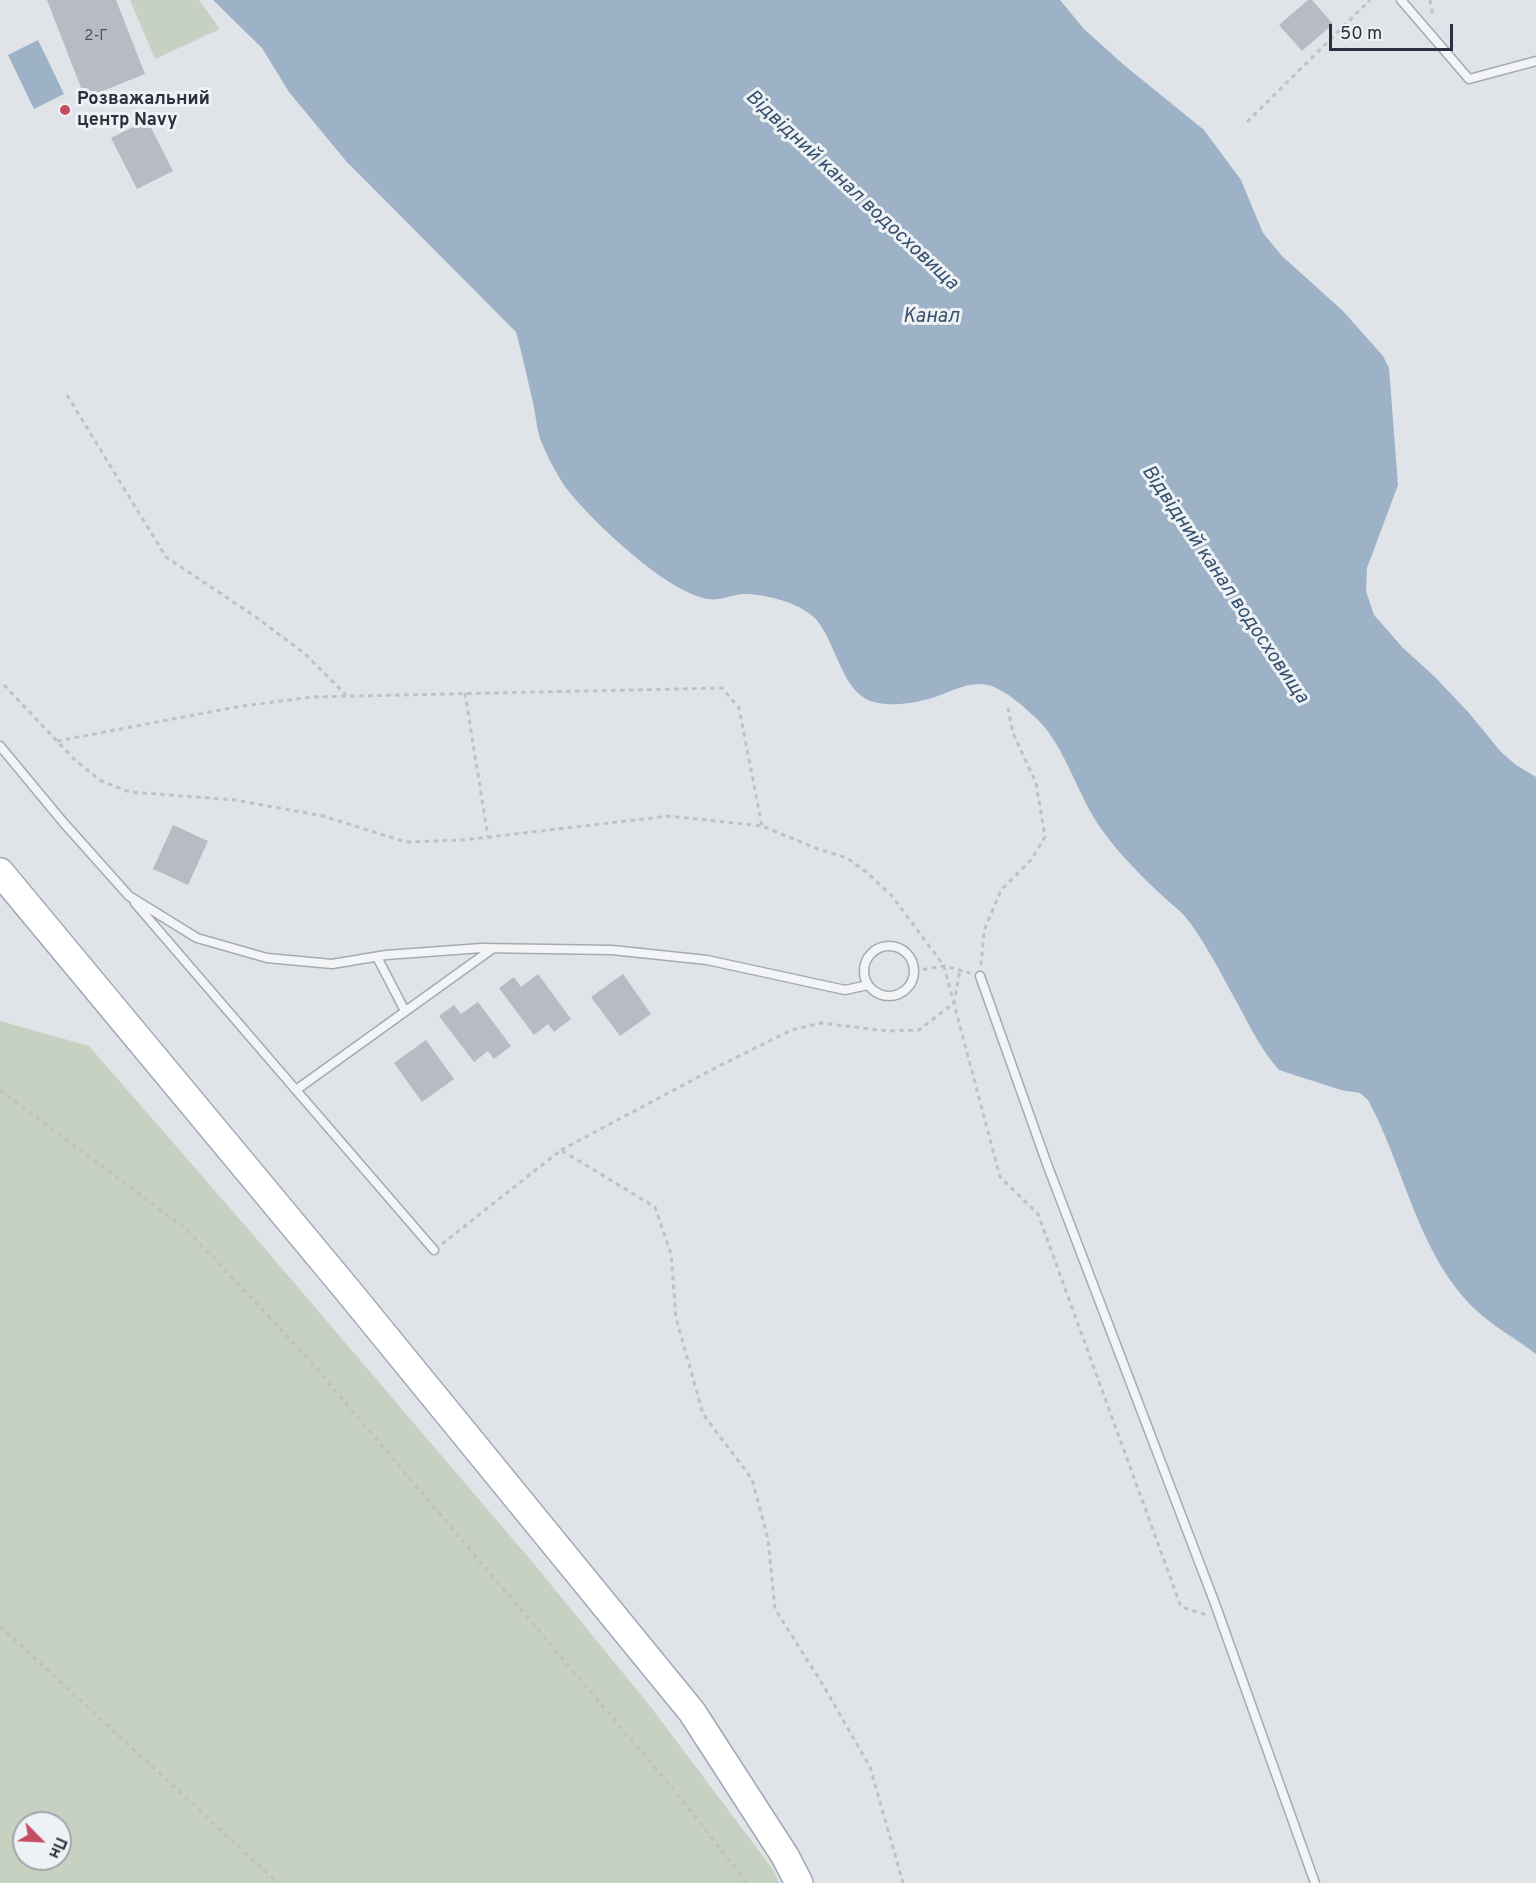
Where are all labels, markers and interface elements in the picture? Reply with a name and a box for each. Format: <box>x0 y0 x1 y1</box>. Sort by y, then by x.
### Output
scale bar <box>1332 12 1456 50</box>
text: 50 m <box>1340 23 1382 46</box>
house number: 2-Г <box>84 28 108 46</box>
water label: Відвідний канал водосховища <box>740 86 962 296</box>
place label: Розважальний центр Navy <box>77 89 210 132</box>
marker: Розважальний центр Navy <box>58 103 72 117</box>
water label: Канал <box>903 306 959 330</box>
water label: Відвідний канал водосховища <box>1135 461 1313 709</box>
north arrow <box>12 1811 72 1871</box>
text: Пн <box>43 1834 70 1861</box>

